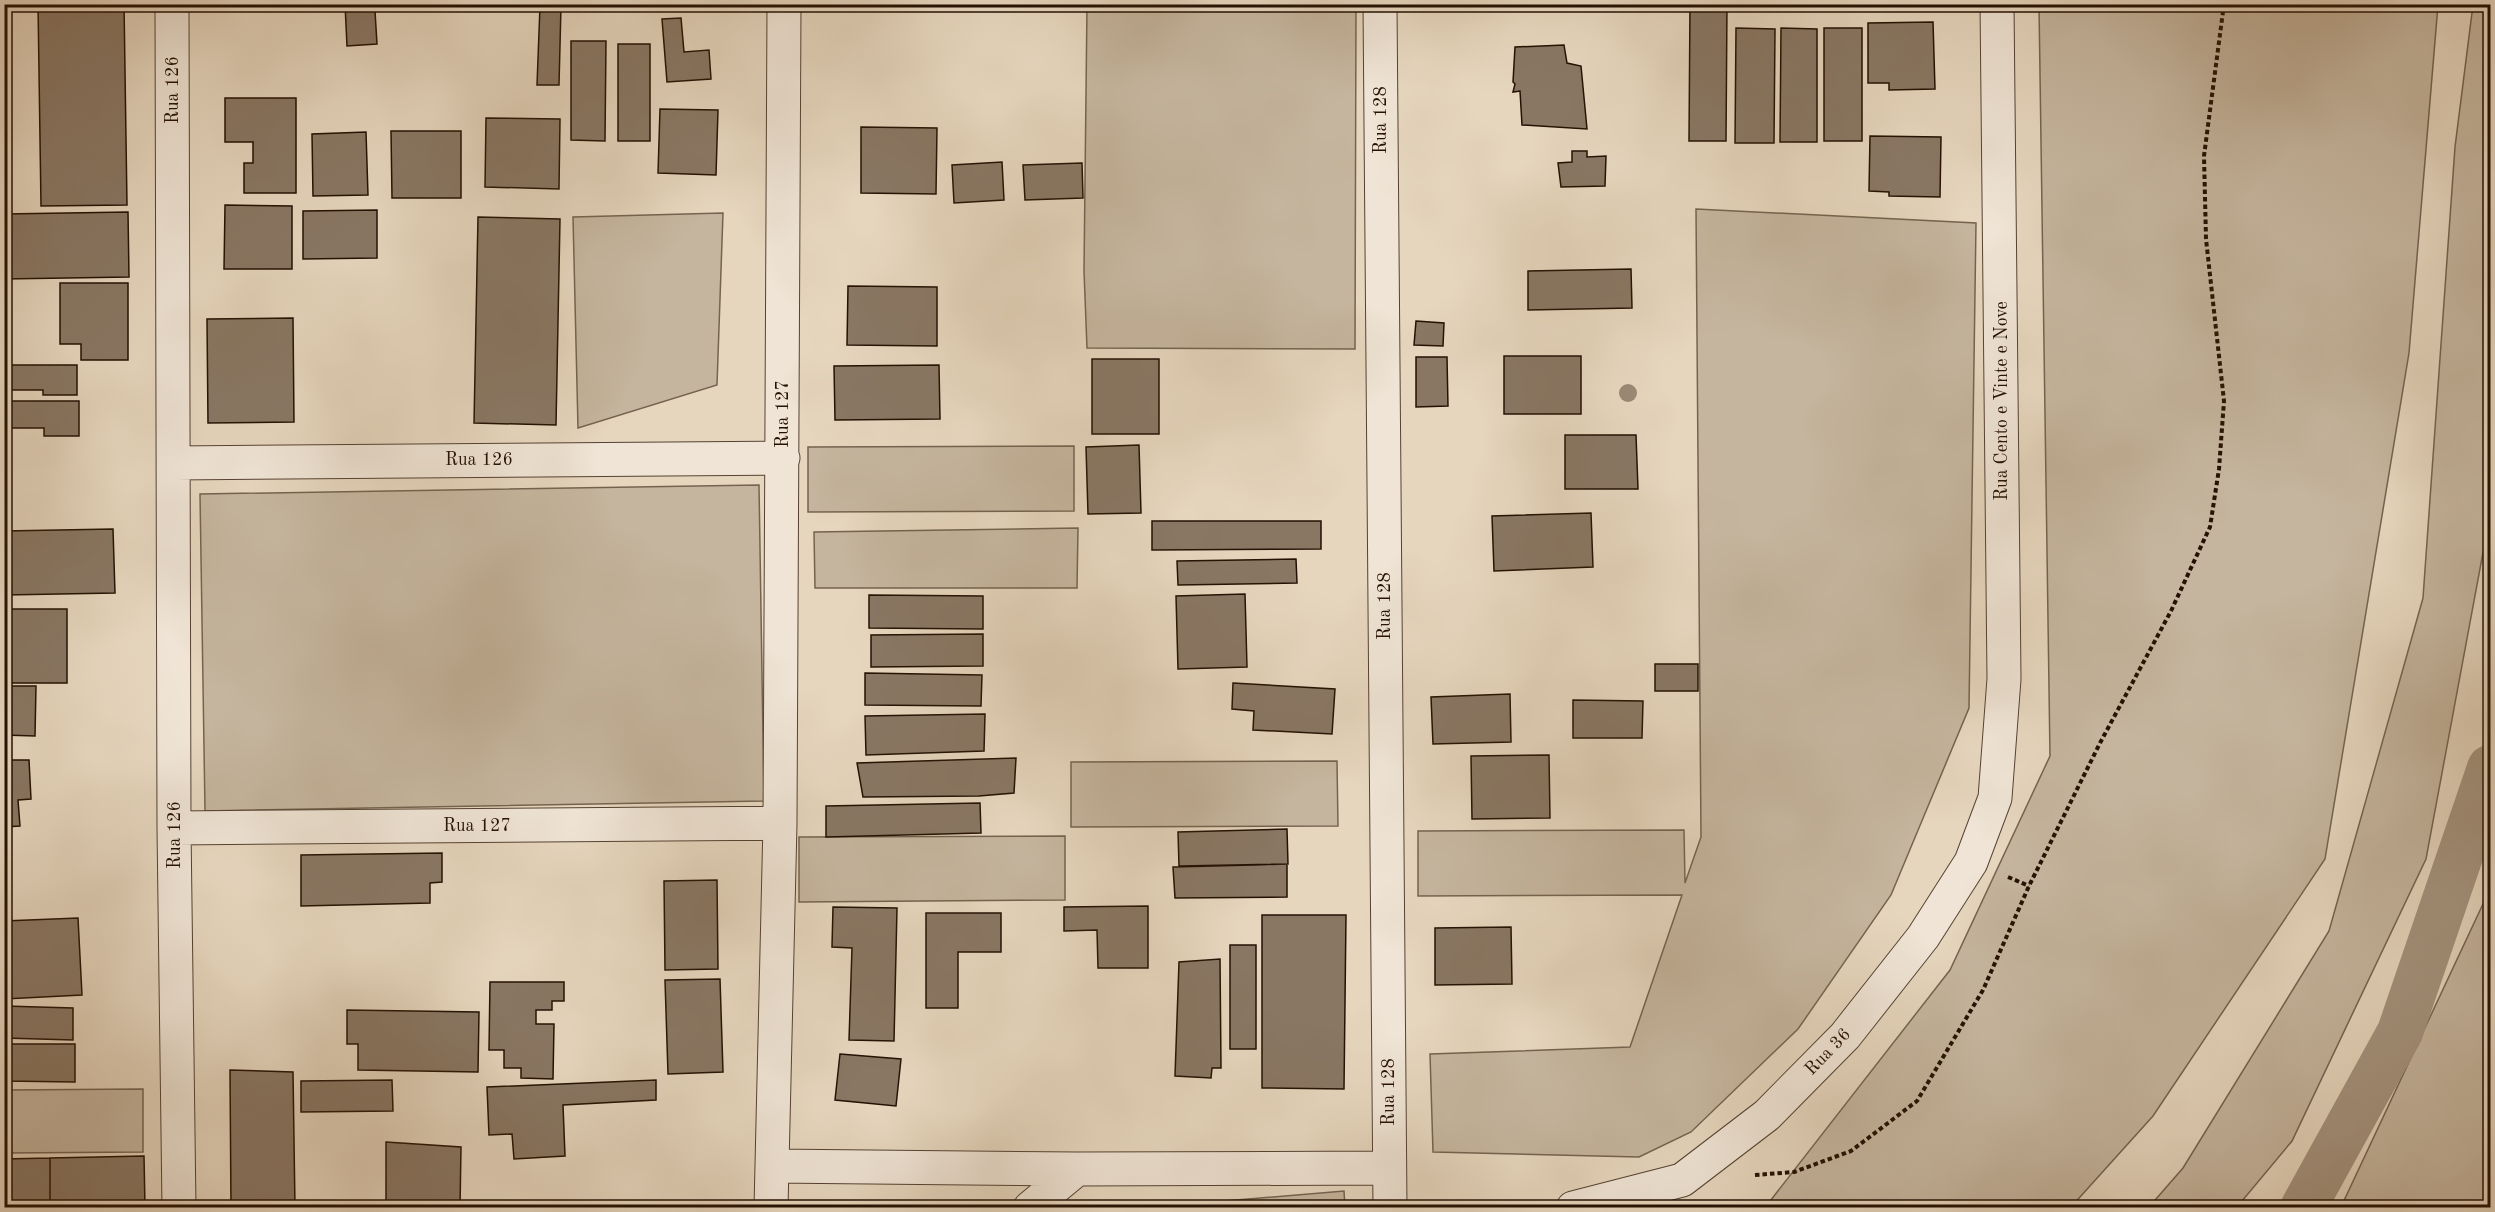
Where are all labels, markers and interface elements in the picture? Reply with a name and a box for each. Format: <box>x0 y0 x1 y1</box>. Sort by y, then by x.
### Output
street label: Rua 126 <box>164 56 182 124</box>
street label: Rua 128 <box>1372 86 1390 154</box>
street label: Rua Cento e Vinte e Nove <box>1993 301 2011 501</box>
street label: Rua 127 <box>774 380 792 448</box>
street label: Rua 126 <box>445 451 513 469</box>
street label: Rua 128 <box>1376 572 1394 640</box>
street label: Rua 126 <box>166 801 184 869</box>
street label: Rua 127 <box>443 817 511 835</box>
street label: Rua 36 <box>1802 1025 1854 1079</box>
street label: Rua 128 <box>1380 1058 1398 1126</box>

